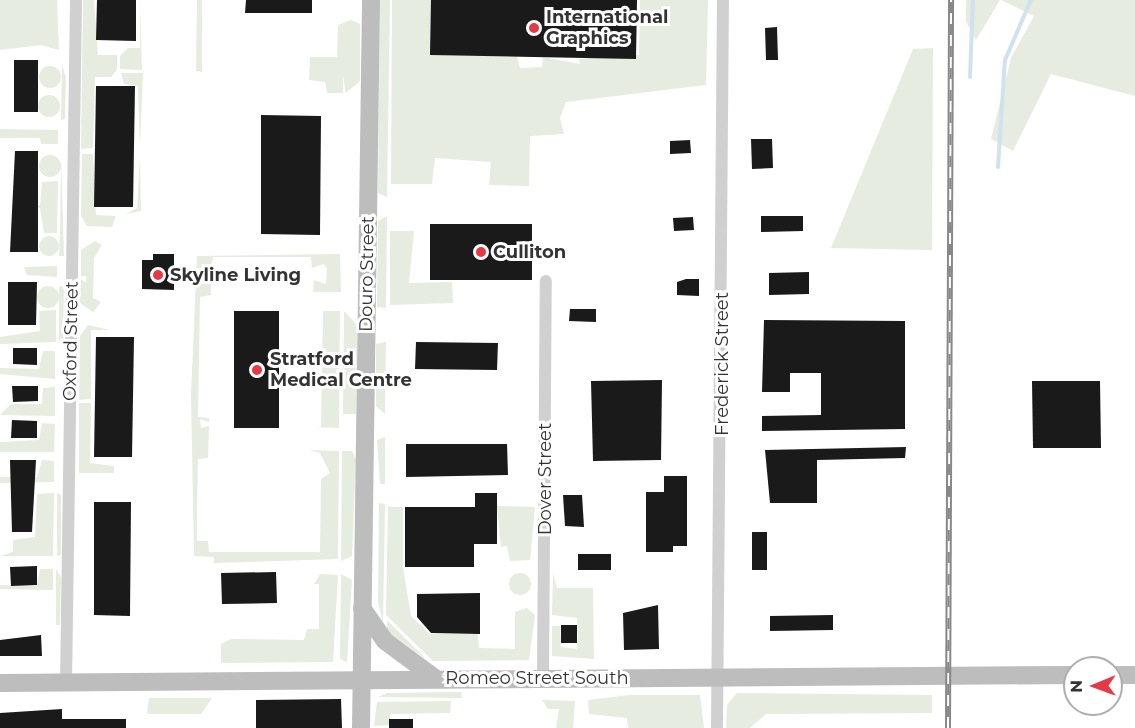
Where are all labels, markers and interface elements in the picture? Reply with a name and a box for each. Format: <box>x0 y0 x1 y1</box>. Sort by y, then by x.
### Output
place label: International Graphics <box>546 7 668 50</box>
marker: International Graphics <box>527 21 541 35</box>
street label: Douro Street <box>355 216 379 332</box>
place label: Culliton <box>493 241 566 263</box>
marker: Culliton <box>474 245 488 259</box>
place label: Skyline Living <box>170 264 301 286</box>
marker: Skyline Living <box>151 268 165 282</box>
street label: Oxford Street <box>59 281 83 401</box>
street label: Frederick Street <box>711 292 733 436</box>
place label: Stratford Medical Centre <box>270 349 412 392</box>
marker: Stratford Medical Centre <box>248 361 266 379</box>
street label: Dover Street <box>534 423 556 535</box>
north arrow <box>1063 656 1123 716</box>
street label: Romeo Street South <box>445 667 629 689</box>
text: N <box>1067 680 1086 693</box>

